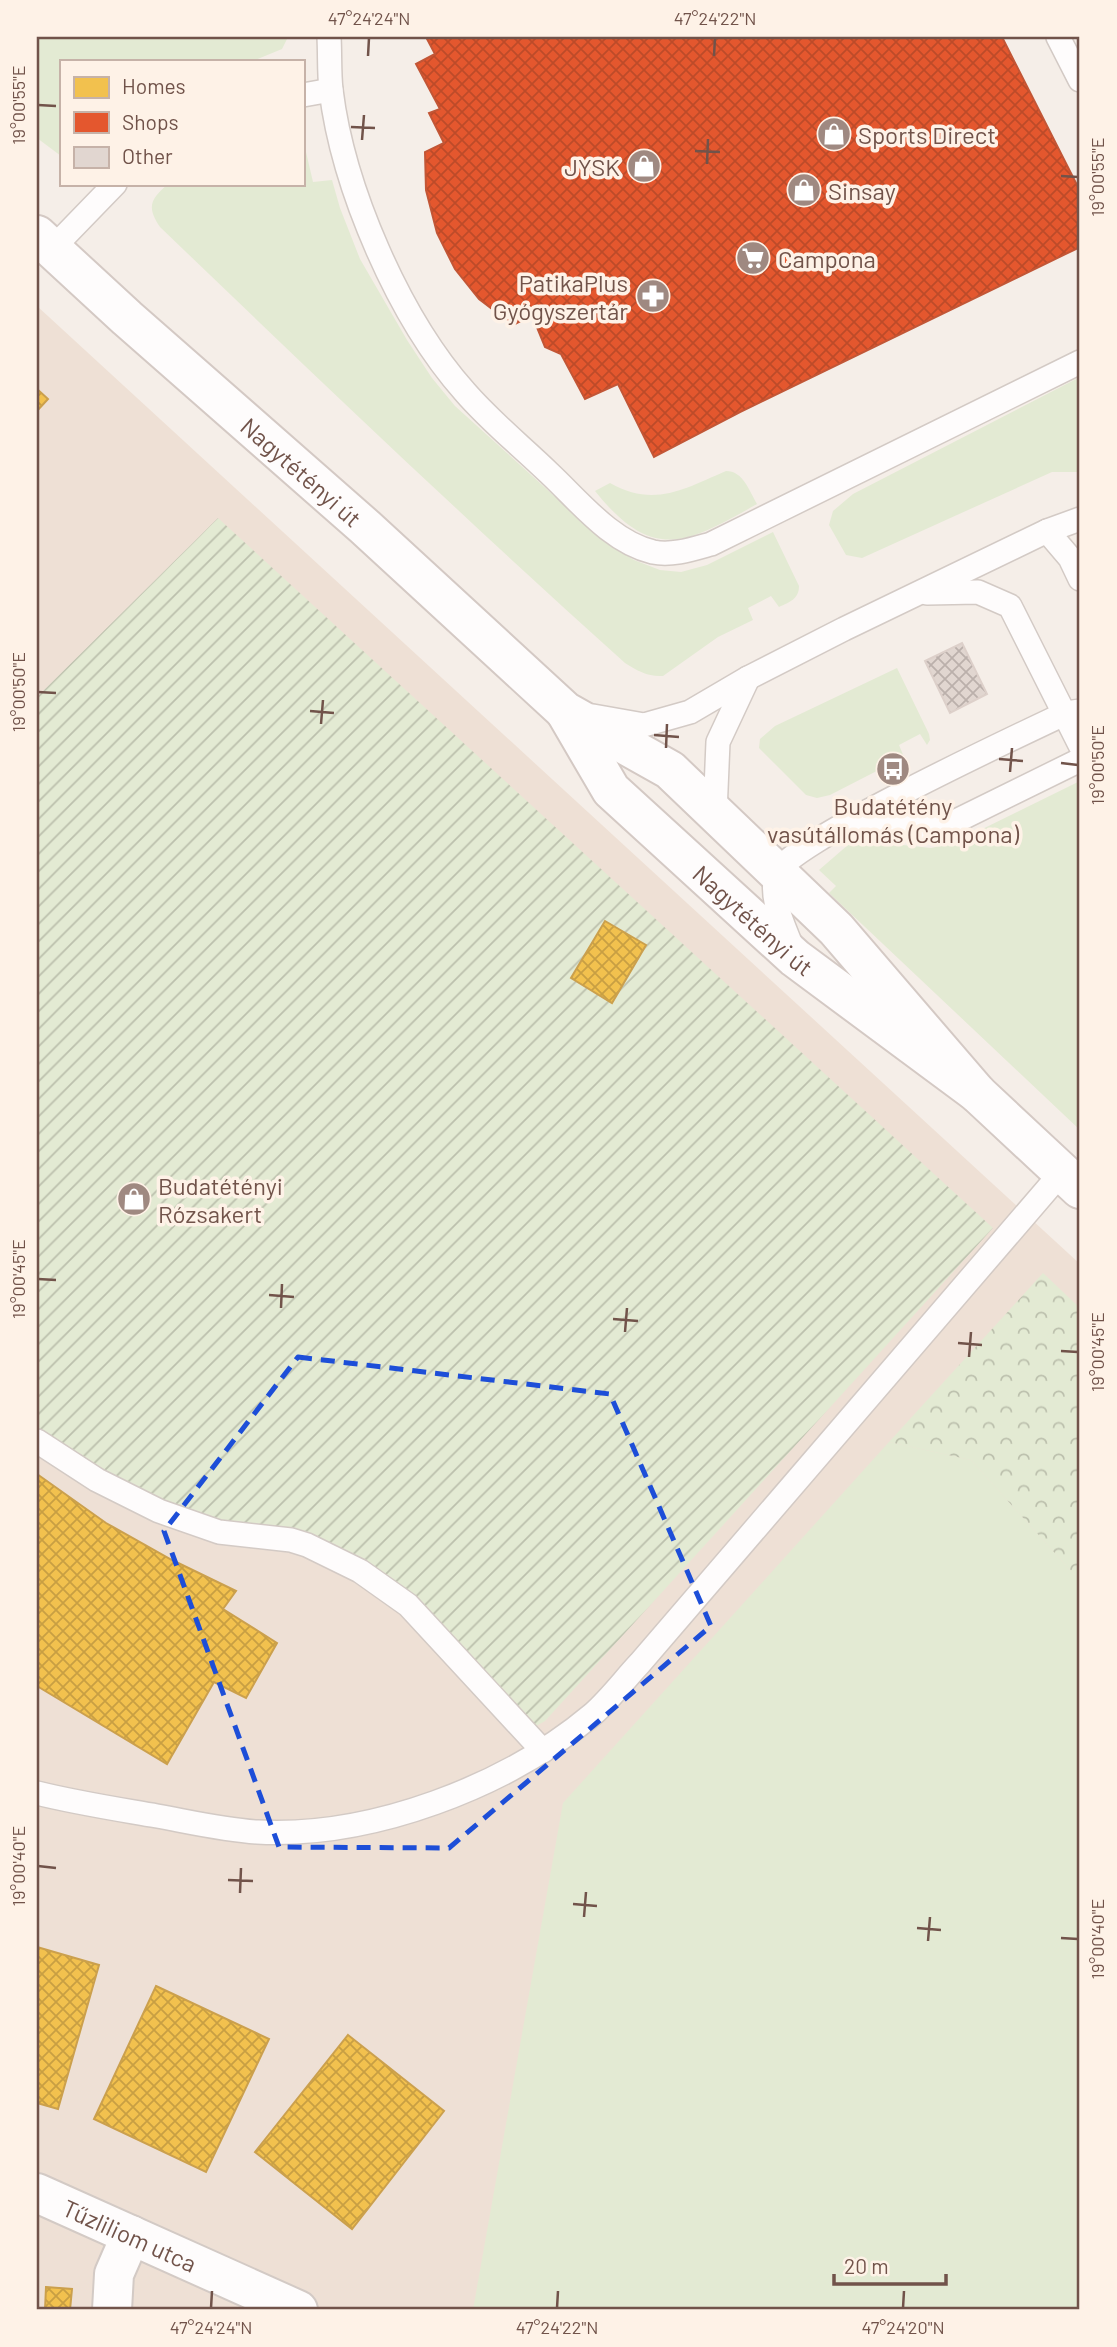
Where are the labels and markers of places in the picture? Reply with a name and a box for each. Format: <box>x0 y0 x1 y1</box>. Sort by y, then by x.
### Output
shop icon: Sports Direct <box>815 115 853 153</box>
place label: Sports Direct <box>858 120 996 149</box>
shop icon: JYSK <box>625 147 663 185</box>
place label: JYSK <box>564 152 620 181</box>
shop icon: Sinsay <box>785 171 823 209</box>
place label: Sinsay <box>828 176 896 205</box>
supermarket icon: Campona <box>734 239 772 277</box>
place label: Campona <box>778 244 876 273</box>
place label: PatikaPlus Gyógyszertár <box>493 268 628 325</box>
pharmacy icon: PatikaPlus Gyógyszertár <box>634 277 672 315</box>
bus stop icon: Budatétény vasútállomás (Campona) <box>874 750 912 788</box>
place label: Budatétény vasútállomás (Campona) <box>767 791 1020 848</box>
place label: Budatétényi Rózsakert <box>158 1171 283 1228</box>
shop icon: Budatétényi Rózsakert <box>115 1180 153 1218</box>

